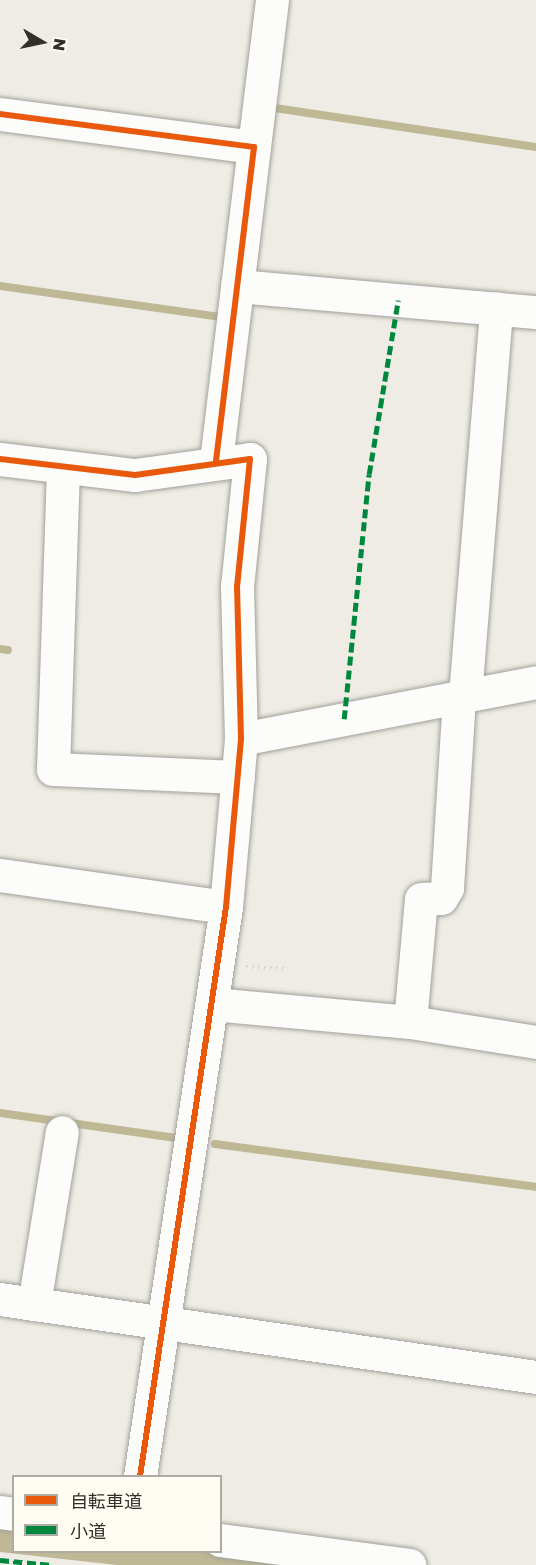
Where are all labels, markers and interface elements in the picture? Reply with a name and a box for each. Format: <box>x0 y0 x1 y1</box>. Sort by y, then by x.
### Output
north arrow <box>12 12 72 72</box>
text: N <box>49 37 71 52</box>
legend <box>12 1475 222 1553</box>
text: 自転車道 <box>70 1490 142 1512</box>
text: 小道 <box>70 1520 106 1542</box>

